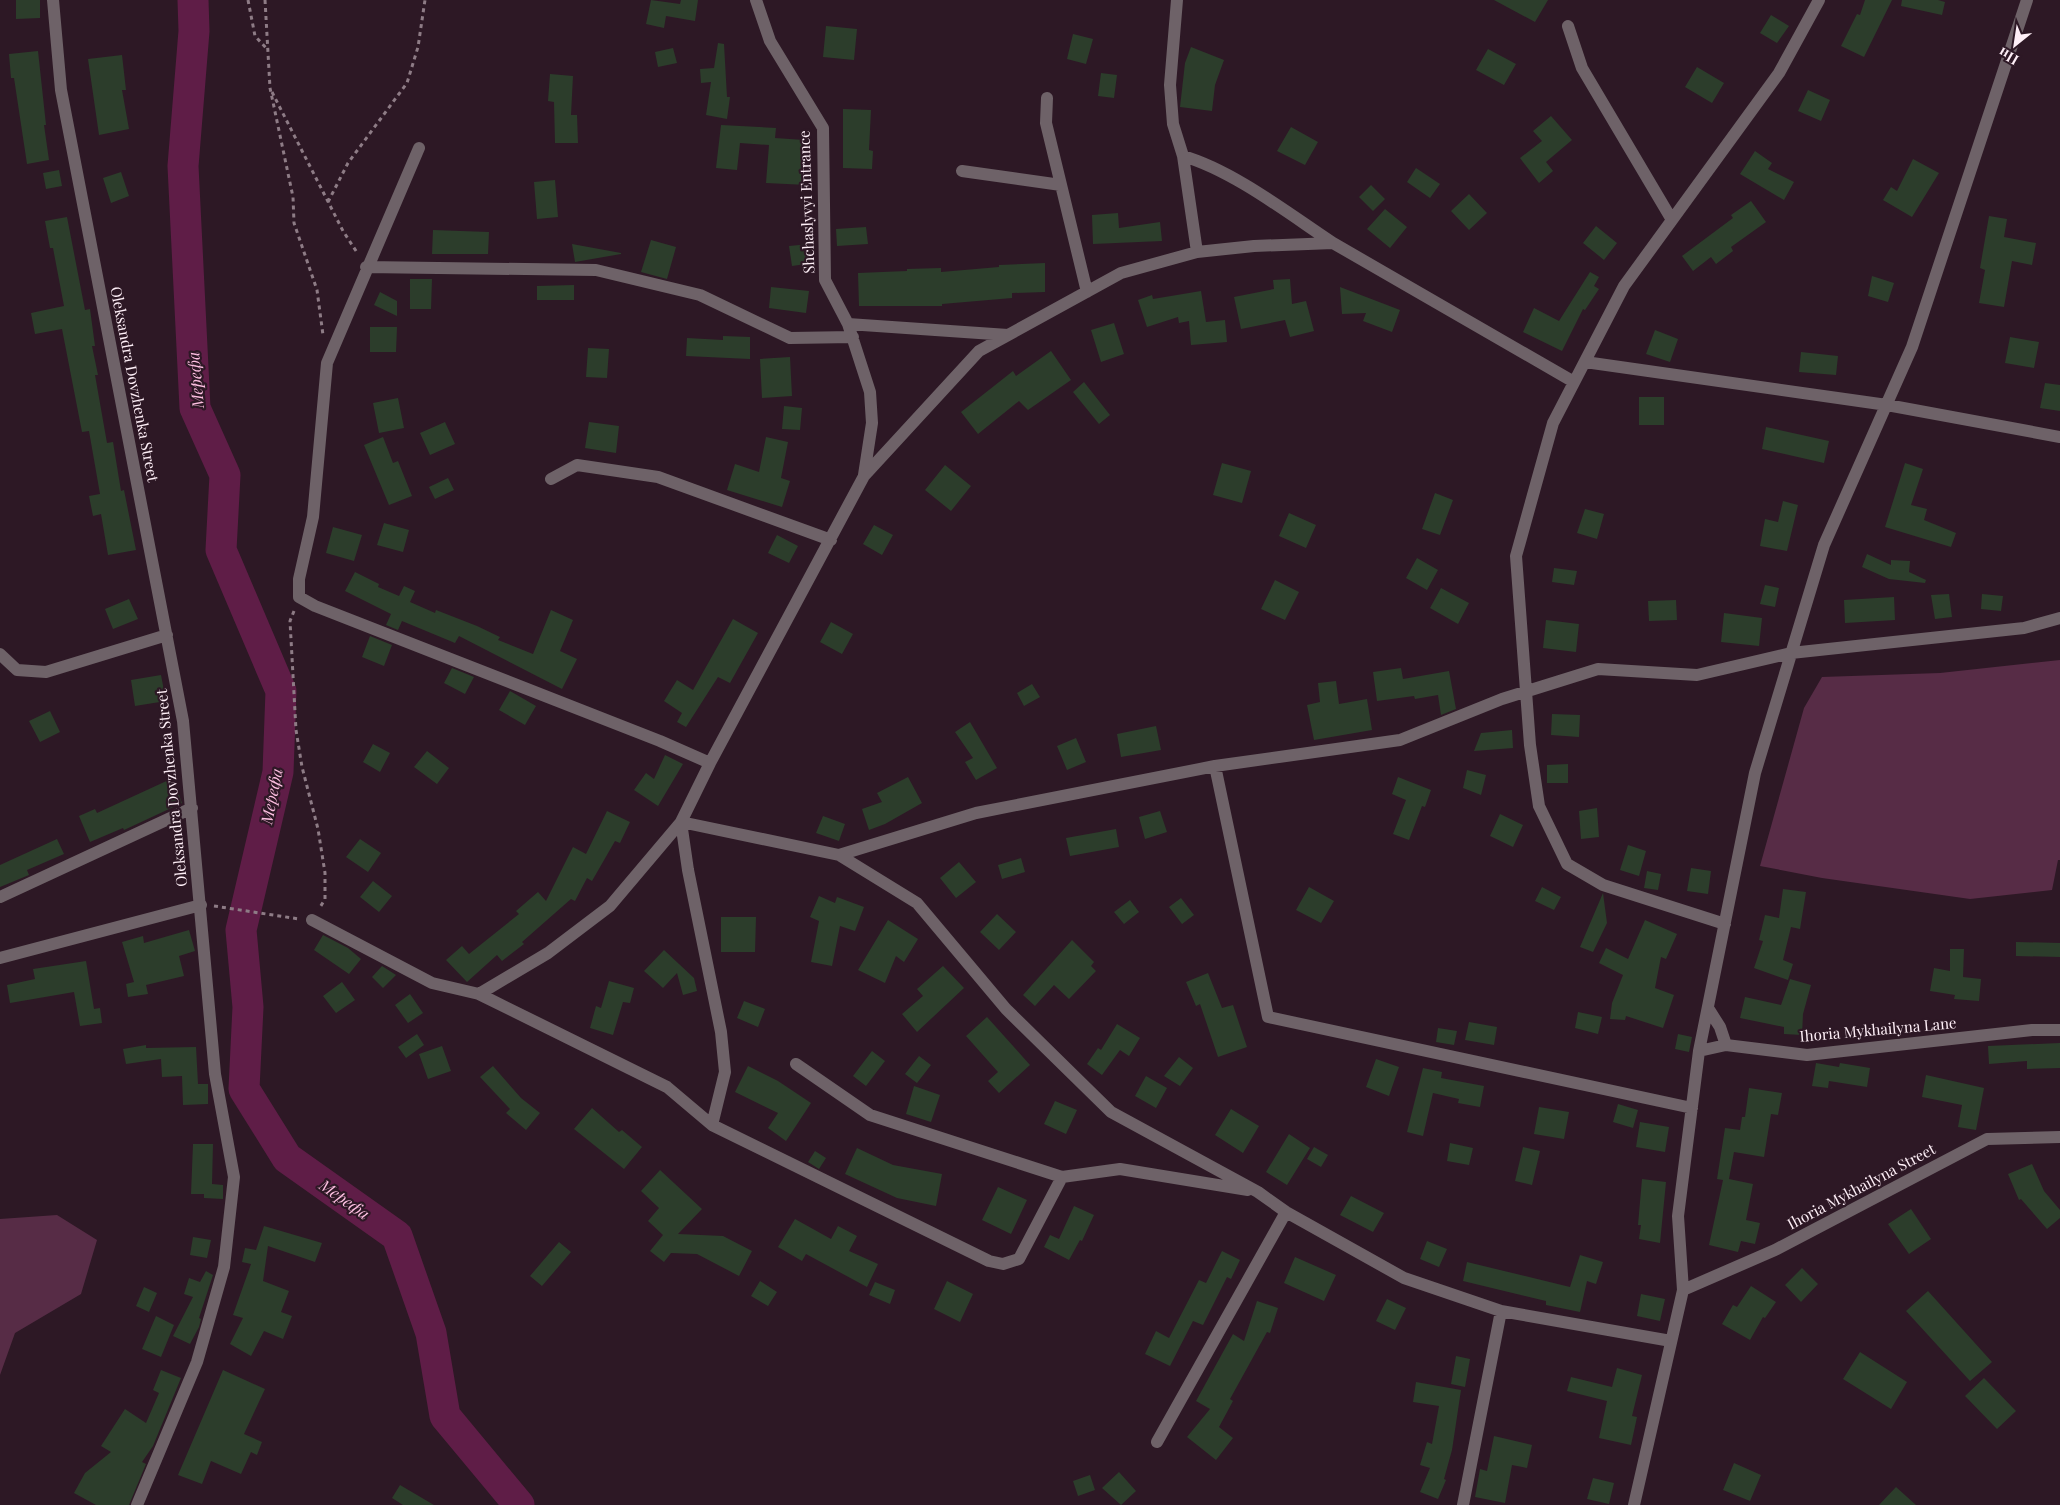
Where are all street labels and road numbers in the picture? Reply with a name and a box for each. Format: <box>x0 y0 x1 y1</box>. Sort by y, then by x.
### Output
street label: Shchaslyvyi Entrance <box>794 130 818 274</box>
street label: Oleksandra Dovzhenka Street <box>106 285 164 484</box>
street label: Oleksandra Dovzhenka Street <box>151 687 191 888</box>
street label: Ihoria Mykhailyna Lane <box>1799 1012 1957 1046</box>
street label: Ihoria Mykhailyna Street <box>1784 1138 1939 1234</box>

